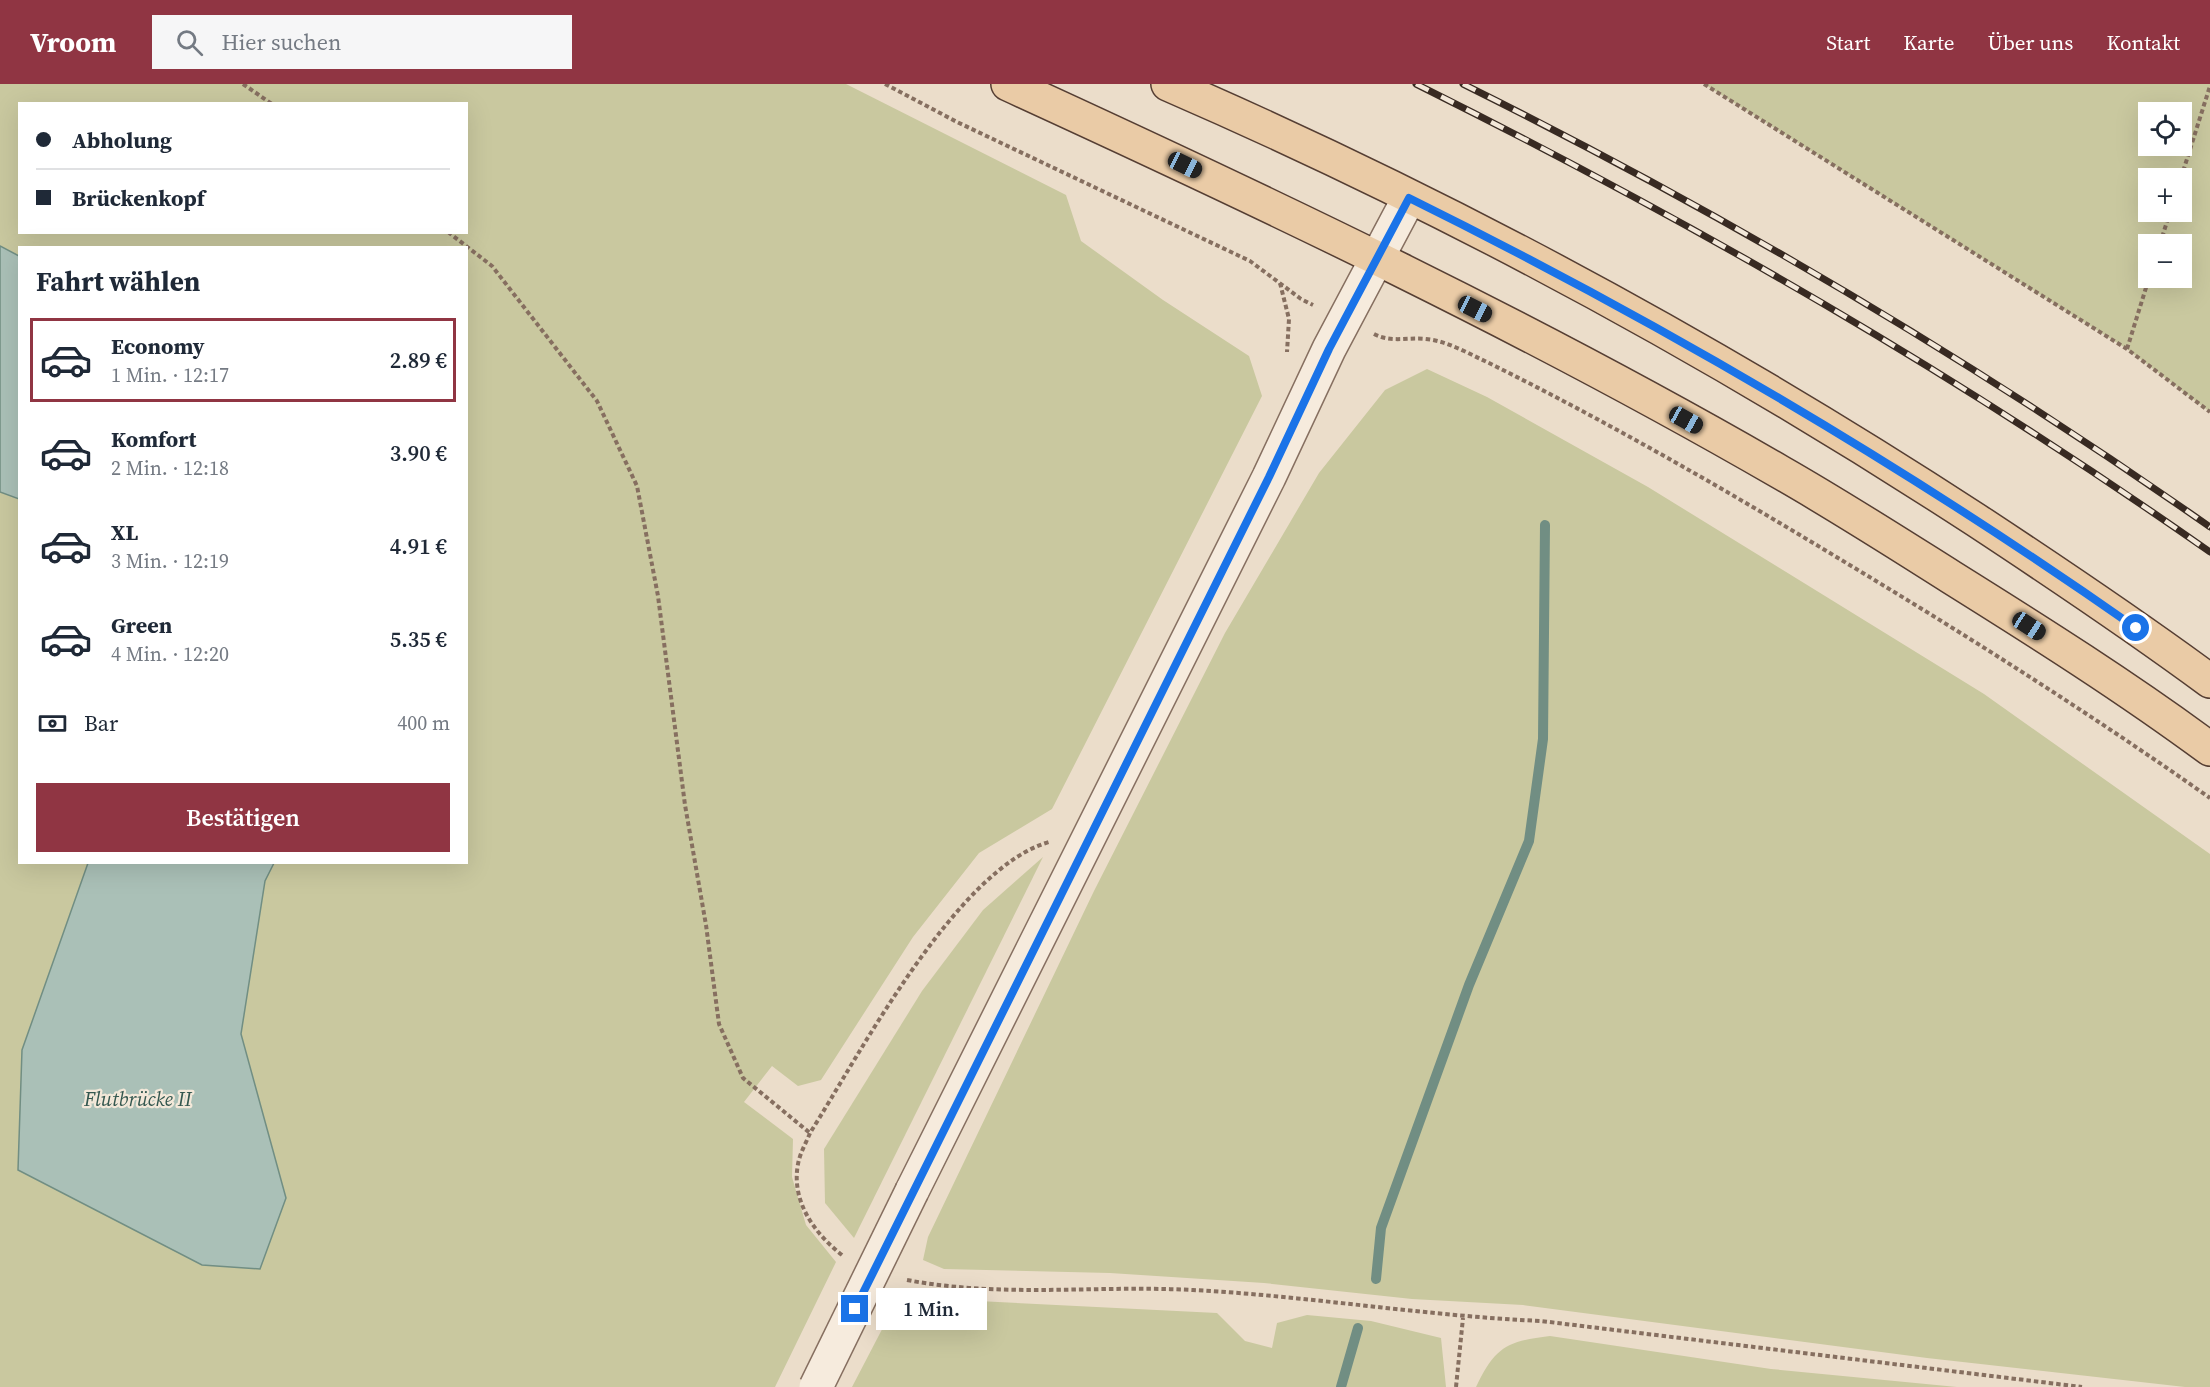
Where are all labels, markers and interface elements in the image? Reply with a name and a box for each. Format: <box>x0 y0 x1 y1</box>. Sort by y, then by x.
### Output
search box <box>152 15 572 69</box>
text: Vroom <box>30 23 116 61</box>
icon: search <box>173 26 206 59</box>
text: Hier suchen <box>221 27 341 57</box>
text: Start <box>1826 28 1870 57</box>
text: Karte <box>1903 28 1954 57</box>
text: Über uns <box>1987 28 2073 57</box>
text: Kontakt <box>2106 28 2180 57</box>
map controls <box>2138 102 2192 288</box>
button: locate <box>2138 102 2192 156</box>
text: Abholung <box>72 125 172 155</box>
car <box>1165 149 1205 181</box>
button: + <box>2138 168 2192 222</box>
text: Brückenkopf <box>72 183 205 213</box>
button: − <box>2138 234 2192 288</box>
text: Fahrt wählen <box>36 263 200 300</box>
car <box>1455 293 1495 325</box>
text: Economy <box>111 331 205 361</box>
icon: car <box>39 333 93 387</box>
text: 2.89 € <box>390 345 447 375</box>
text: 1 Min. · 12:17 <box>111 361 229 389</box>
car <box>1666 403 1706 437</box>
text: Komfort <box>111 424 196 454</box>
icon: car <box>39 426 93 480</box>
text: 3.90 € <box>390 438 447 468</box>
text: 2 Min. · 12:18 <box>111 454 229 482</box>
text: XL <box>111 517 138 547</box>
icon: car <box>39 519 93 573</box>
text: 4.91 € <box>390 531 447 561</box>
text: 3 Min. · 12:19 <box>111 547 229 575</box>
car <box>2009 609 2049 643</box>
text: Green <box>111 610 172 640</box>
icon: car <box>39 612 93 666</box>
route start <box>2122 614 2149 641</box>
text: 5.35 € <box>390 624 447 654</box>
text: 4 Min. · 12:20 <box>111 640 229 668</box>
icon: cash <box>36 707 69 740</box>
text: Bar <box>84 708 118 738</box>
text: 400 m <box>397 709 450 737</box>
button: Bestätigen <box>36 783 450 852</box>
water label: Flutbrücke II <box>83 1085 193 1113</box>
callout: 1 Min. <box>876 1288 987 1330</box>
route end <box>841 1295 868 1322</box>
text: 1 Min. <box>903 1295 960 1323</box>

